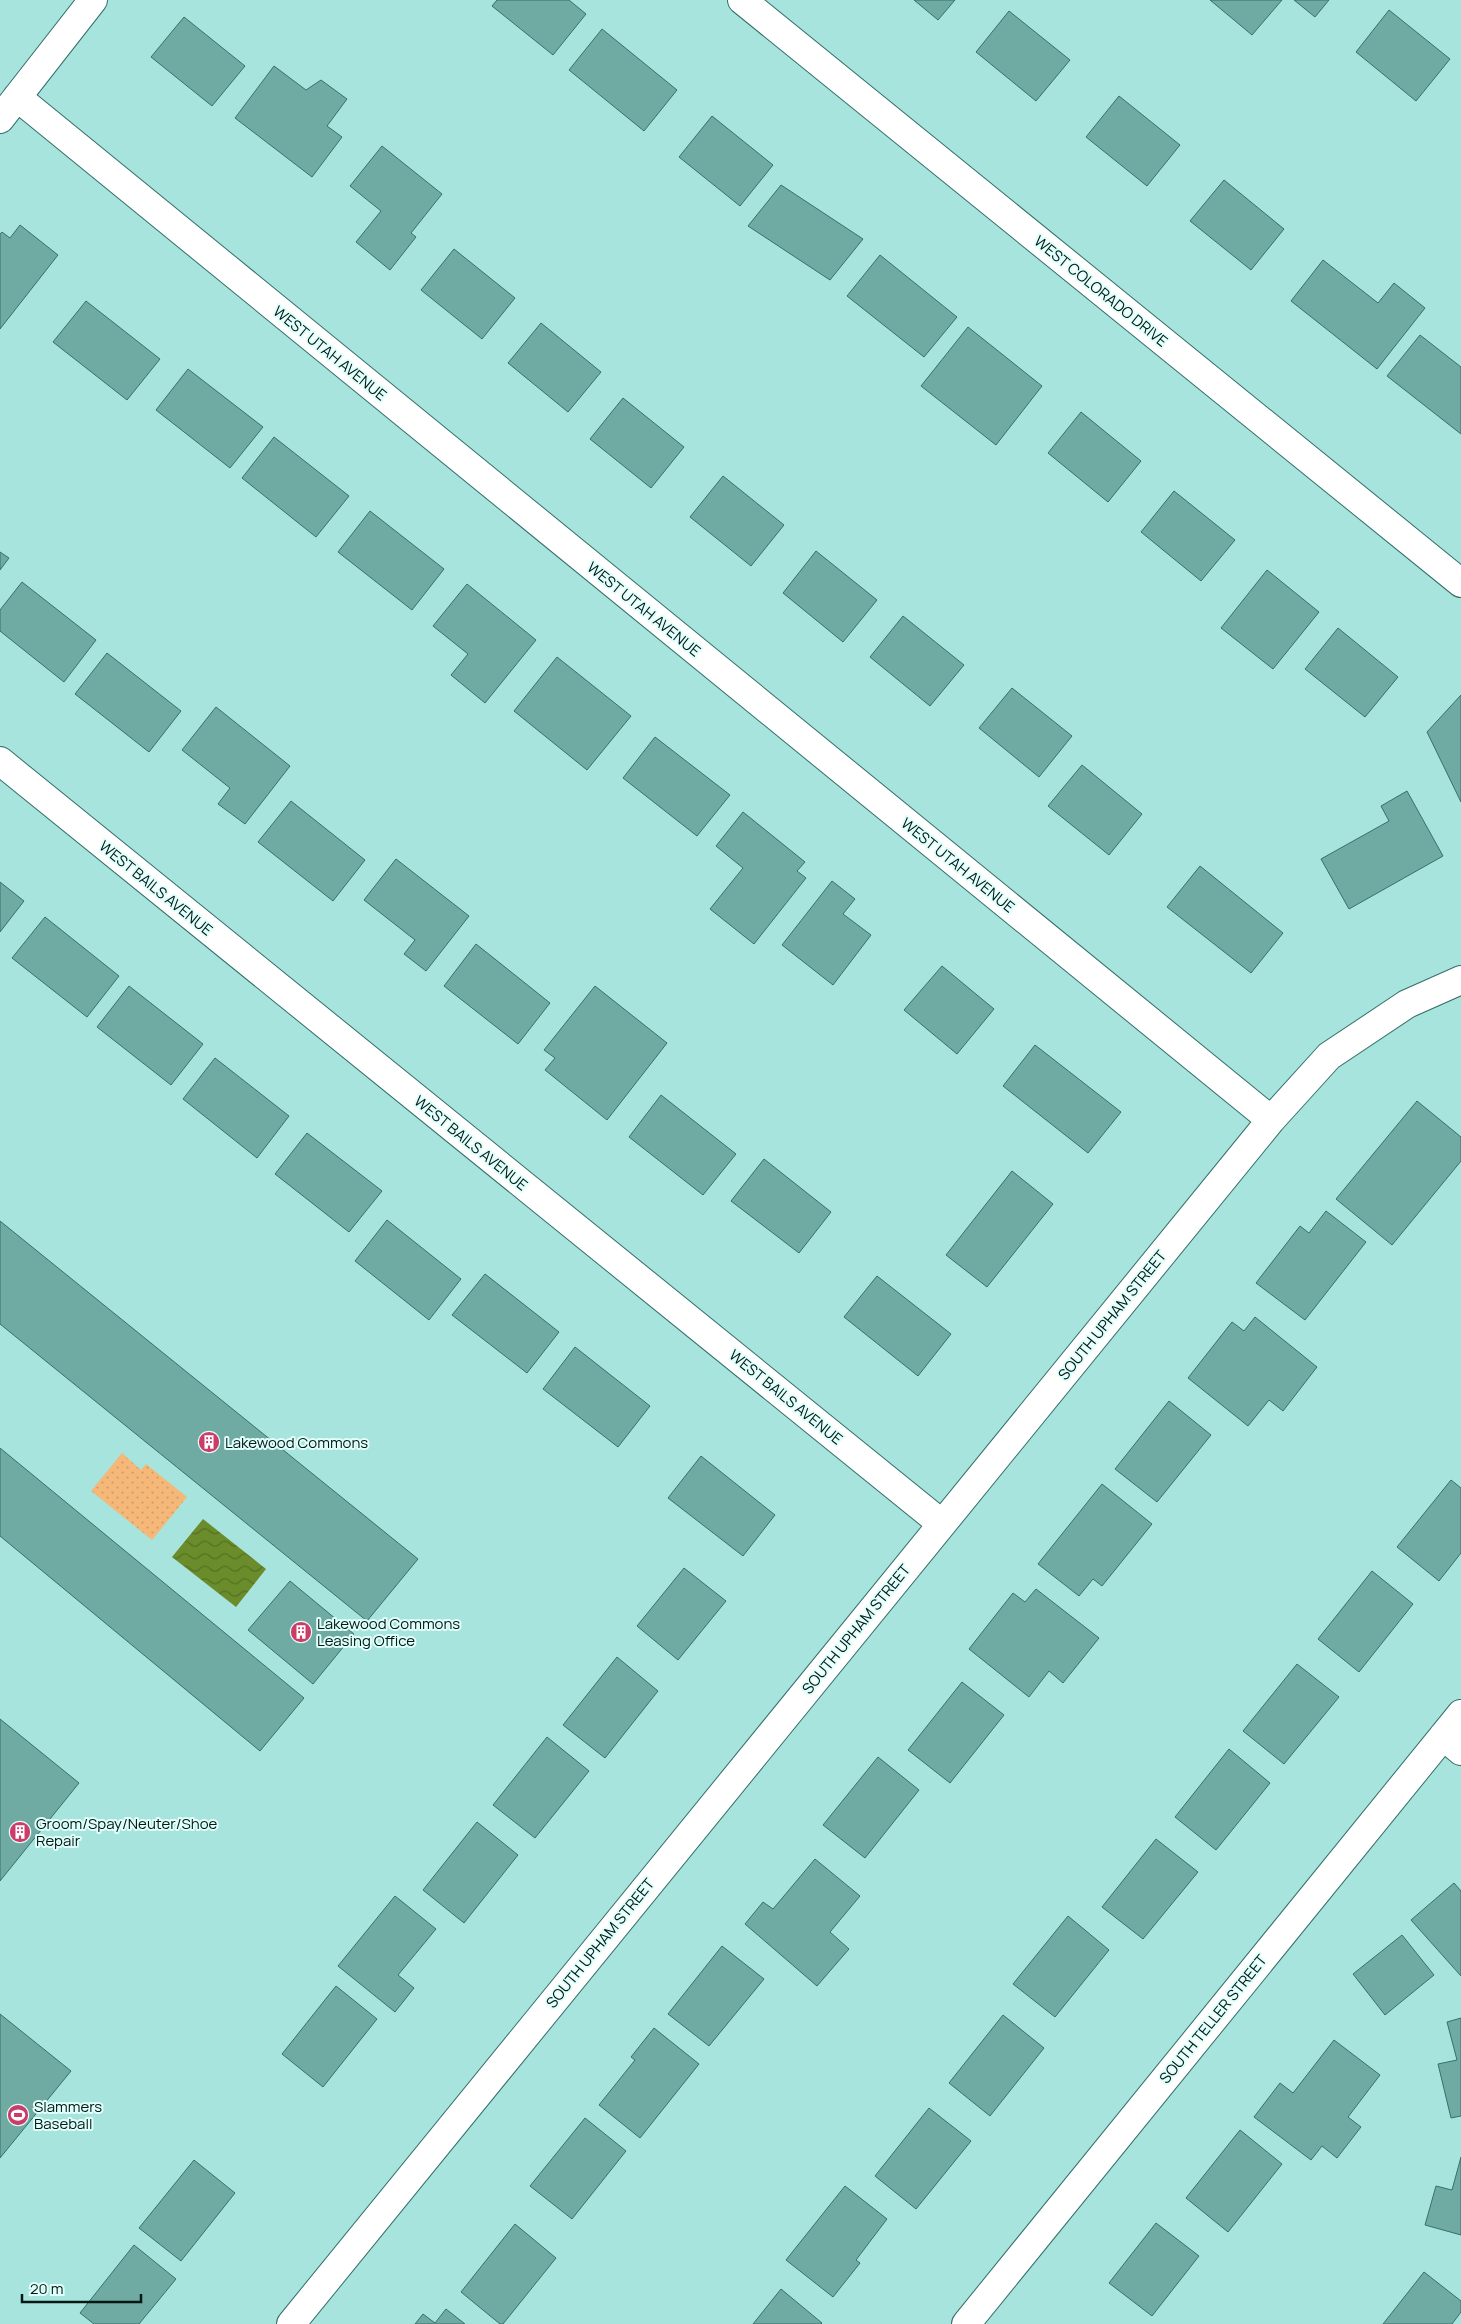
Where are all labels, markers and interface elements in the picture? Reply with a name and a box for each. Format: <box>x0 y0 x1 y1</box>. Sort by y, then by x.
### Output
street label: WEST COLORADO DRIVE <box>1030 231 1172 351</box>
street label: WEST UTAH AVENUE <box>269 301 391 405</box>
street label: WEST UTAH AVENUE <box>583 557 705 661</box>
street label: WEST UTAH AVENUE <box>897 813 1019 917</box>
street label: WEST BAILS AVENUE <box>95 836 217 940</box>
street label: WEST BAILS AVENUE <box>410 1091 532 1195</box>
street label: SOUTH UPHAM STREET <box>1053 1246 1171 1384</box>
street label: WEST BAILS AVENUE <box>725 1345 847 1449</box>
building icon: Lakewood Commons <box>197 1430 221 1454</box>
place label: Lakewood Commons <box>225 1432 368 1453</box>
street label: SOUTH UPHAM STREET <box>797 1560 915 1698</box>
place label: Lakewood Commons Leasing Office <box>317 1613 460 1651</box>
building icon: Lakewood Commons Leasing Office <box>289 1620 313 1644</box>
place label: Groom/Spay/Neuter/Shoe Repair <box>36 1813 218 1851</box>
building icon: Groom/Spay/Neuter/Shoe Repair <box>8 1820 32 1844</box>
street label: SOUTH UPHAM STREET <box>541 1874 659 2012</box>
street label: SOUTH TELLER STREET <box>1154 1950 1272 2088</box>
place label: Slammers Baseball <box>34 2096 102 2134</box>
sports icon: Slammers Baseball <box>6 2103 30 2127</box>
scale bar <box>22 2272 141 2304</box>
text: 20 m <box>30 2278 63 2299</box>

